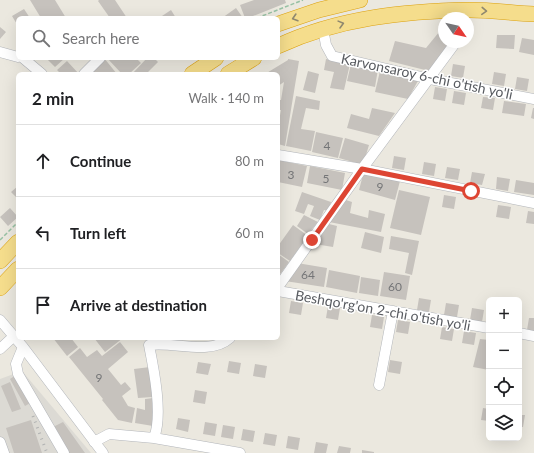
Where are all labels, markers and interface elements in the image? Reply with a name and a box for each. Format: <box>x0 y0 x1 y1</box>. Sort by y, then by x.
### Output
one-way arrow <box>481 7 487 15</box>
north arrow <box>438 12 474 48</box>
one-way arrow <box>292 13 299 22</box>
search box <box>16 16 280 60</box>
one-way arrow <box>337 20 344 29</box>
icon: search <box>30 27 52 49</box>
text: Search here <box>62 29 139 47</box>
street label: Karvonsaroy 6-chi o'tish yo'li <box>340 49 514 103</box>
text: 2 min <box>32 88 74 109</box>
text: Walk · 140 m <box>188 90 264 106</box>
house number: 4 <box>324 138 331 153</box>
icon: ahead <box>32 150 54 172</box>
text: Continue <box>70 152 131 170</box>
text: 80 m <box>235 153 264 169</box>
house number: 3 <box>288 167 295 182</box>
house number: 5 <box>323 171 330 186</box>
house number: 9 <box>377 179 384 194</box>
route start <box>462 182 480 200</box>
icon: left <box>32 222 54 244</box>
text: Turn left <box>70 224 126 242</box>
text: 60 m <box>235 225 264 241</box>
route end <box>303 231 321 249</box>
house number: 64 <box>301 267 315 282</box>
house number: 60 <box>388 279 402 294</box>
street label: Beshqo'rg'on 2-chi o'tish yo'li <box>294 286 472 334</box>
icon: arrive <box>32 294 54 316</box>
text: Arrive at destination <box>70 296 207 314</box>
map controls <box>486 297 522 441</box>
button: + <box>486 297 522 333</box>
button: − <box>486 333 522 369</box>
button: locate <box>486 369 522 405</box>
house number: 9 <box>96 370 103 385</box>
button: layers <box>486 405 522 441</box>

